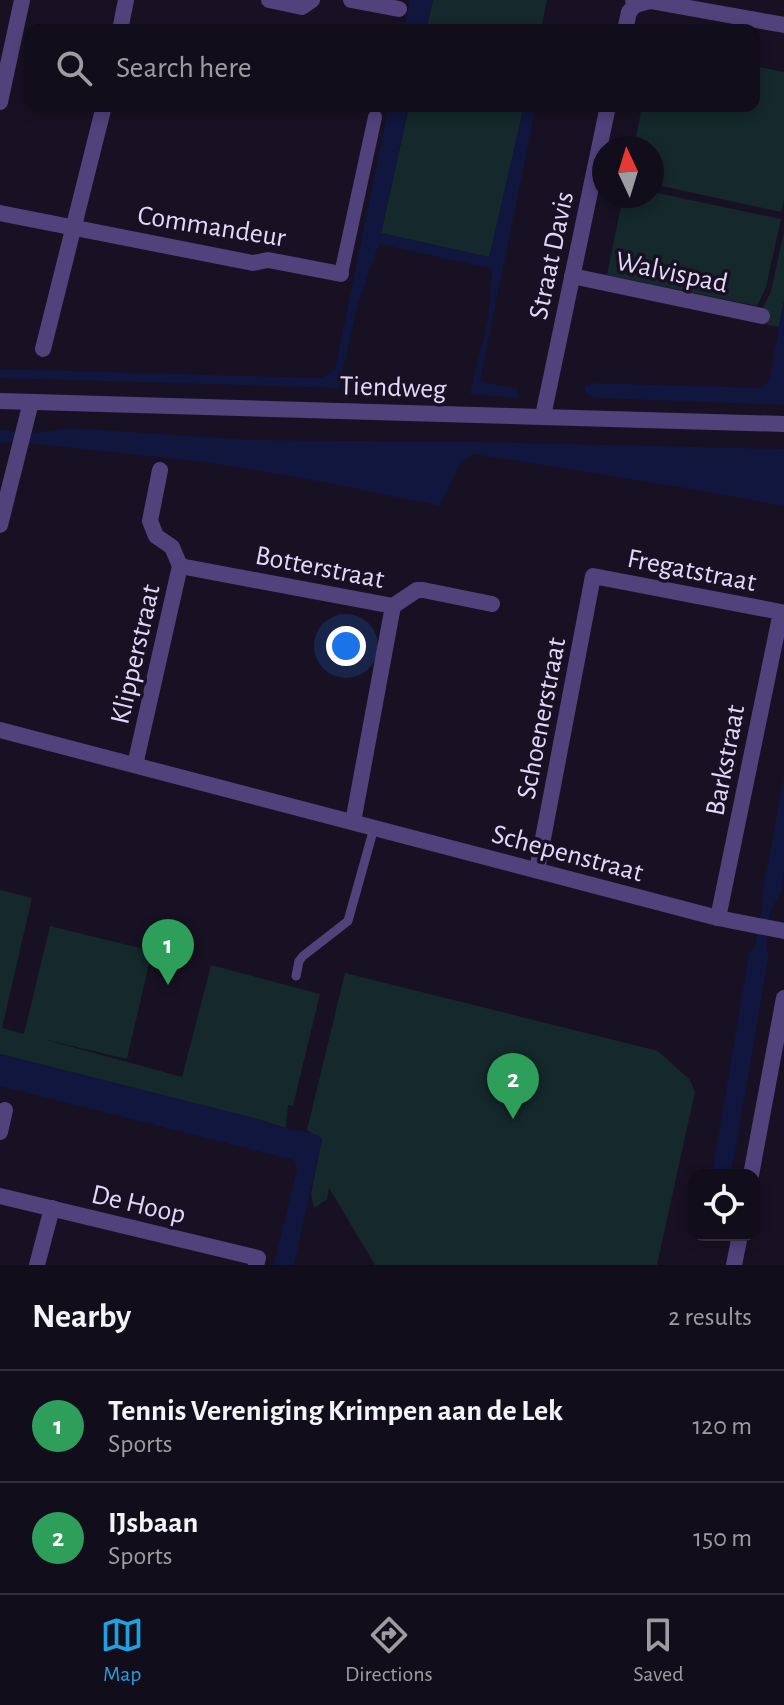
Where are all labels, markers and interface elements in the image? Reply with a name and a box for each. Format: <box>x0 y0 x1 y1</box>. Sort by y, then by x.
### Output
search box <box>24 24 760 112</box>
icon: search <box>52 46 96 90</box>
text: Search here <box>116 53 252 83</box>
north arrow <box>592 136 664 208</box>
street label: Straat Davis <box>525 189 579 322</box>
street label: Commandeur <box>136 201 288 253</box>
street label: Walvispad <box>613 247 730 298</box>
street label: Tiendweg <box>339 372 447 404</box>
street label: Botterstraat <box>253 542 387 594</box>
street label: Fregatstraat <box>625 545 759 597</box>
street label: Klipperstraat <box>106 582 166 727</box>
your location <box>326 626 366 666</box>
street label: Schoenerstraat <box>513 635 571 802</box>
street label: Barkstraat <box>701 702 750 818</box>
street label: Schepenstraat <box>489 820 646 888</box>
pin: 1 <box>142 919 194 985</box>
pin: 2 <box>487 1053 539 1119</box>
map controls <box>688 1169 760 1241</box>
button: locate <box>688 1169 760 1241</box>
street label: De Hoop <box>89 1181 188 1229</box>
text: Nearby <box>32 1300 131 1334</box>
text: 2 results <box>668 1304 752 1330</box>
text: Tennis Vereniging Krimpen aan de Lek <box>108 1396 563 1426</box>
text: 1 <box>53 1413 63 1439</box>
text: 120 m <box>692 1413 752 1439</box>
text: Sports <box>108 1431 172 1457</box>
text: IJsbaan <box>108 1508 198 1538</box>
text: 2 <box>52 1525 64 1551</box>
text: 150 m <box>693 1525 752 1551</box>
text: Sports <box>108 1543 172 1569</box>
tab: Map <box>100 1613 144 1687</box>
tab: Directions <box>345 1613 433 1687</box>
tab: Saved <box>633 1613 684 1687</box>

